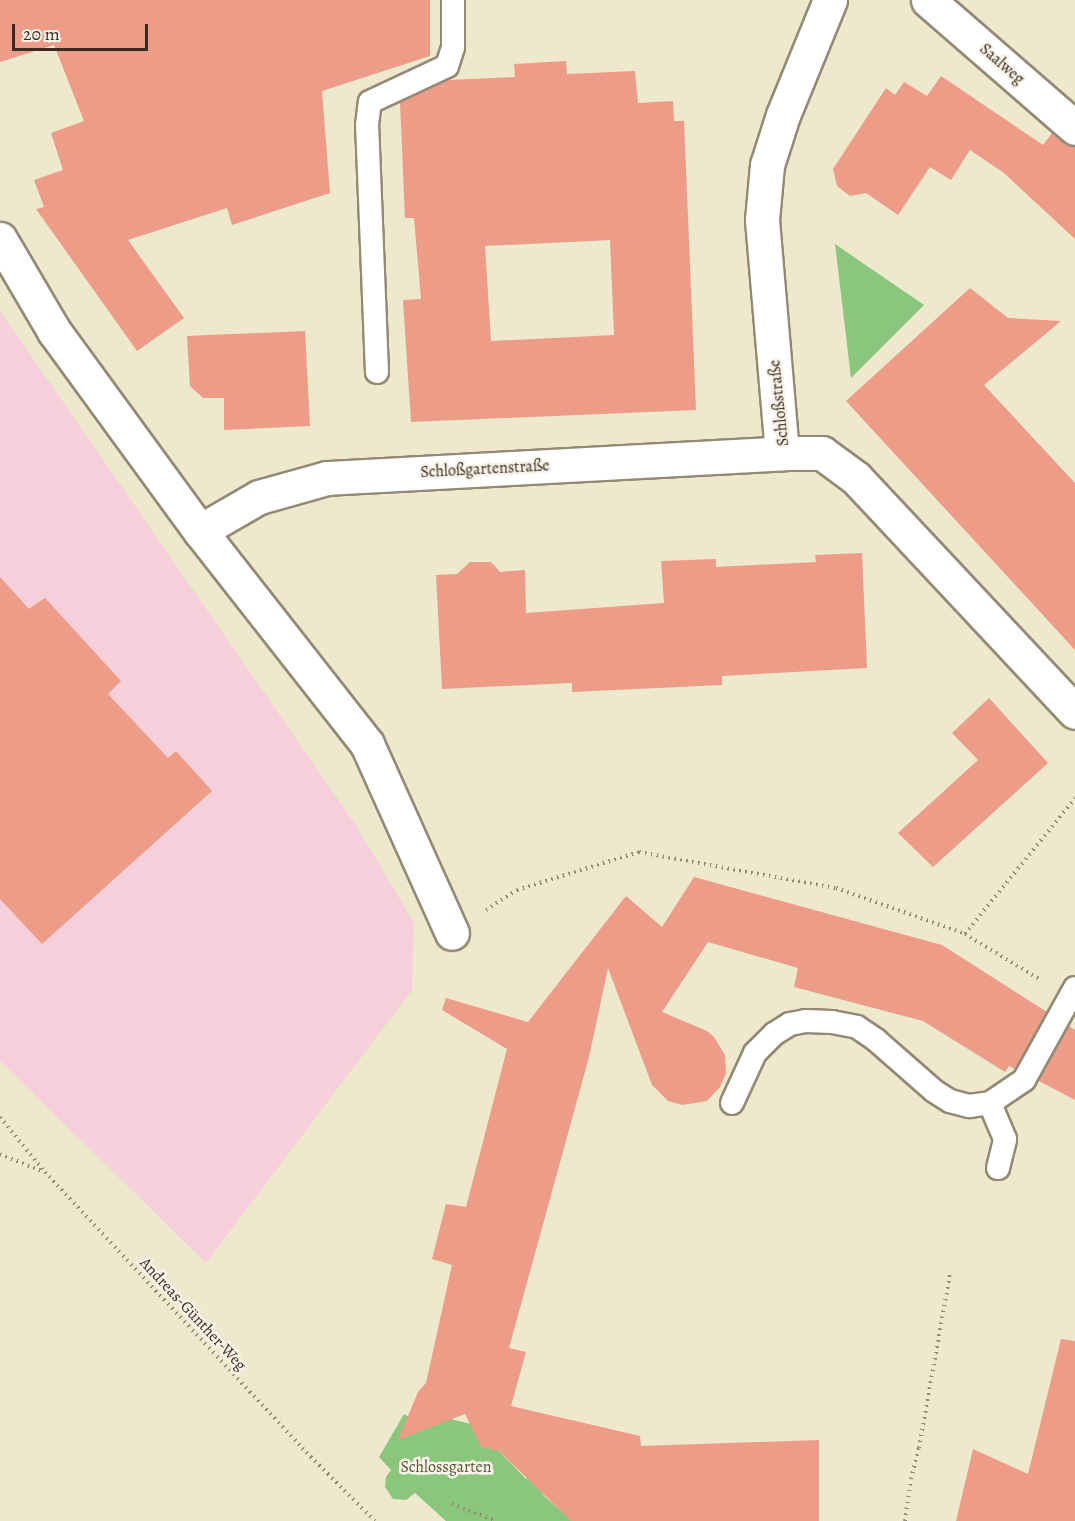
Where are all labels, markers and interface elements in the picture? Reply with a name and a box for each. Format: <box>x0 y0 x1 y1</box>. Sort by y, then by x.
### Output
scale bar <box>15 12 152 50</box>
text: 20 m <box>23 22 60 46</box>
street label: Saalweg <box>976 39 1028 89</box>
street label: Schloßstraße <box>765 359 793 447</box>
street label: Schloßgartenstraße <box>420 456 550 482</box>
street label: Andreas-Günther-Weg <box>136 1253 250 1375</box>
park label: Schlossgarten <box>401 1457 491 1477</box>

